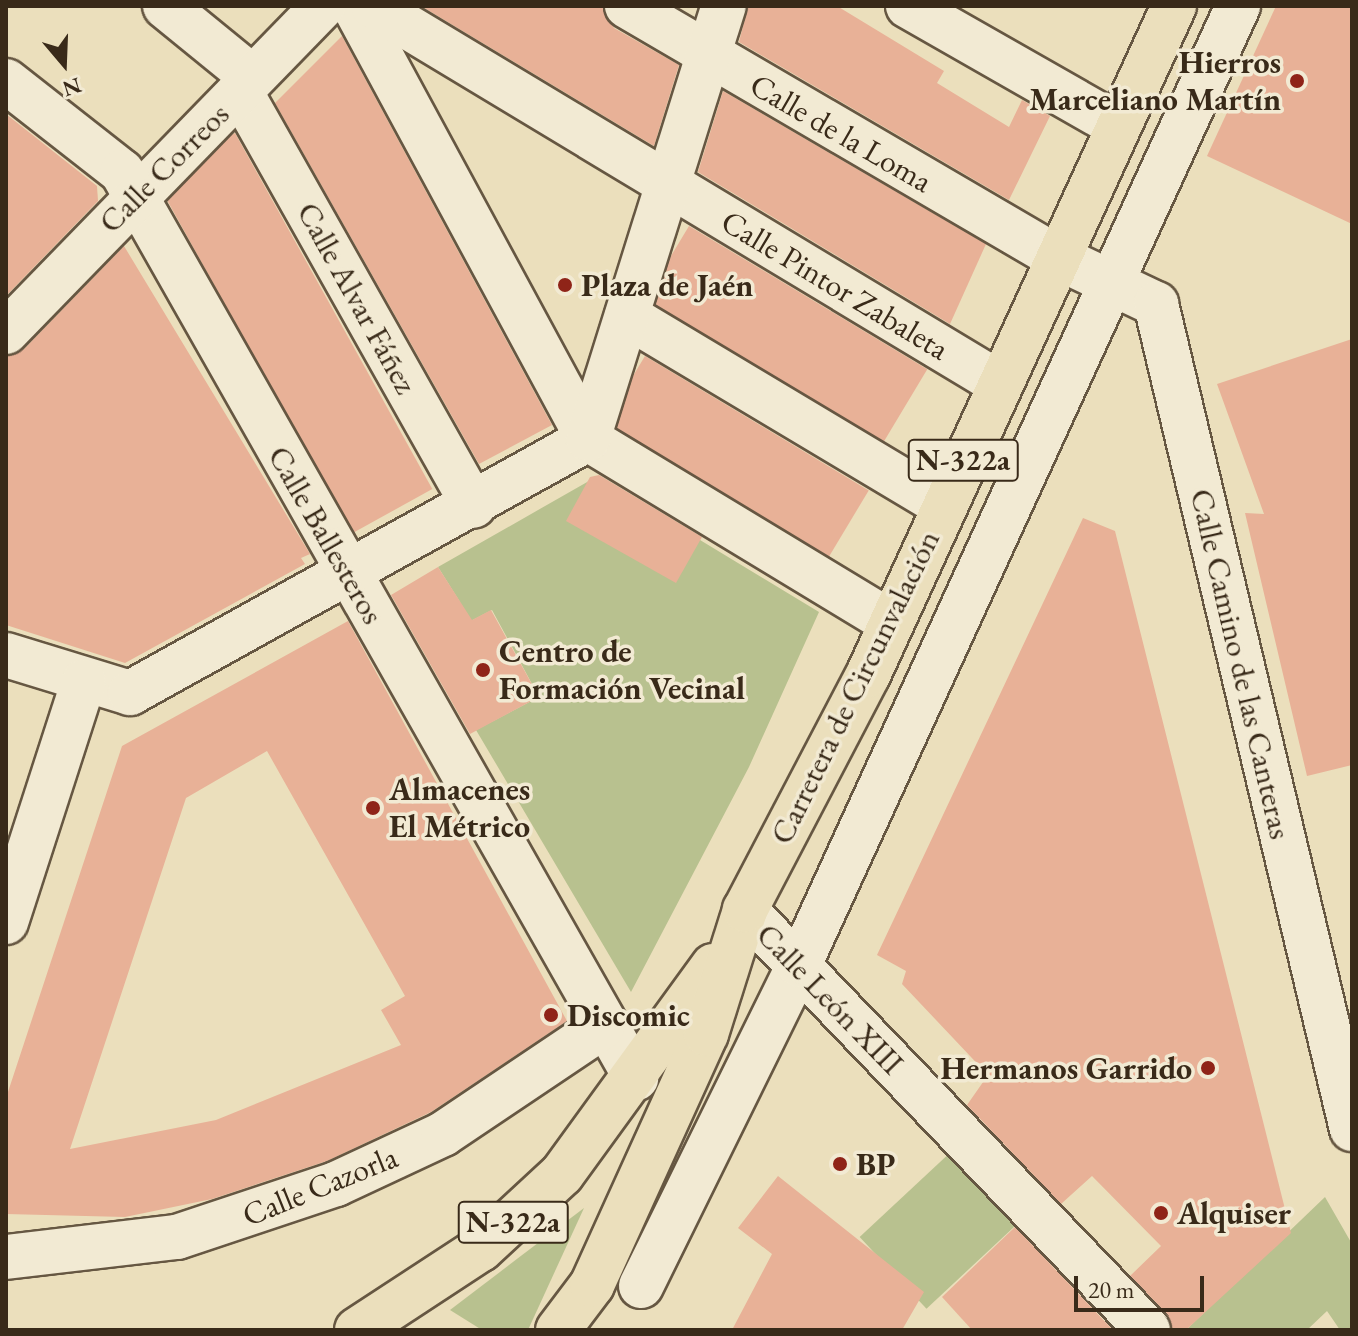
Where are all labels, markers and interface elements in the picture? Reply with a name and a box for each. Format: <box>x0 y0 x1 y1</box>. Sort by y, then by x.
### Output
north arrow <box>24 24 104 104</box>
place label: Hierros Marceliano Martín <box>1029 44 1281 119</box>
street label: Calle de la Loma <box>743 65 939 201</box>
text: N <box>59 71 85 104</box>
marker: Hierros Marceliano Martín <box>1288 72 1306 90</box>
street label: Calle Correos <box>91 95 237 241</box>
street label: Calle Alvar Fáñez <box>289 196 425 400</box>
street label: Calle Pintor Zabaleta <box>714 202 956 368</box>
place label: Plaza de Jaén <box>581 266 753 304</box>
marker: Plaza de Jaén <box>556 276 574 294</box>
road number: N-322a <box>907 434 1019 486</box>
street label: Calle Ballesteros <box>260 439 392 631</box>
street label: Calle Camino de las Canteras <box>1182 485 1300 843</box>
street label: Carretera de Circunvalación <box>762 524 948 850</box>
place label: Centro de Formación Vecinal <box>499 633 745 708</box>
marker: Centro de Formación Vecinal <box>474 661 492 679</box>
place label: Almacenes El Métrico <box>389 771 530 846</box>
marker: Almacenes El Métrico <box>364 799 382 817</box>
street label: Calle León XIII <box>748 916 912 1082</box>
place label: Discomic <box>567 996 690 1034</box>
marker: Discomic <box>542 1006 560 1024</box>
place label: Hermanos Garrido <box>940 1049 1192 1087</box>
marker: Hermanos Garrido <box>1199 1059 1217 1077</box>
street label: Calle Cazorla <box>237 1138 403 1234</box>
place label: BP <box>856 1145 895 1183</box>
marker: BP <box>831 1155 849 1173</box>
place label: Alquiser <box>1177 1194 1291 1232</box>
road number: N-322a <box>457 1196 569 1248</box>
marker: Alquiser <box>1152 1204 1170 1222</box>
scale bar <box>1078 1260 1208 1310</box>
text: 20 m <box>1088 1274 1135 1305</box>

